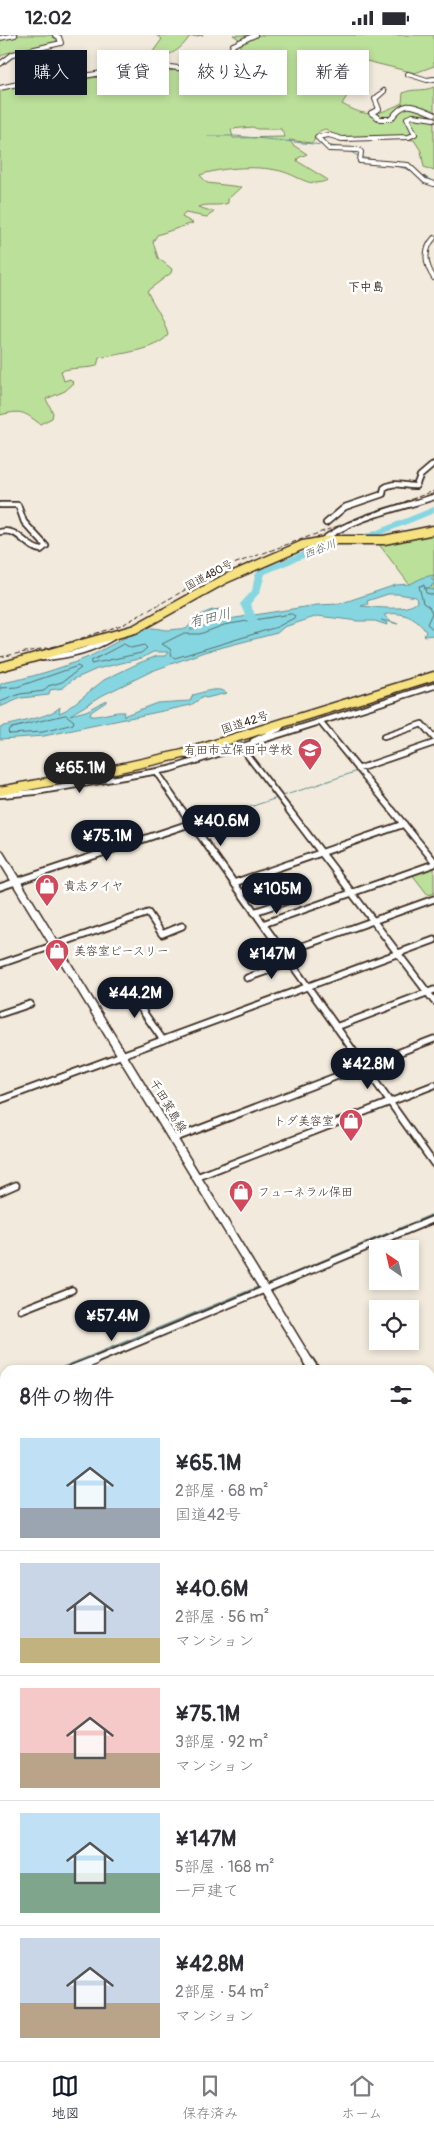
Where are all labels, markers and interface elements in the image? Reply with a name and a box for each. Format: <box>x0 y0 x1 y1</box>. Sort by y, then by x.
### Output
text: 12:02 <box>25 6 72 30</box>
chip: 購入 <box>15 50 87 95</box>
chip: 賃貸 <box>97 50 169 95</box>
chip: 絞り込み <box>179 50 287 95</box>
chip: 新着 <box>297 50 369 95</box>
district label: 下中島 <box>348 280 384 295</box>
water label: 西谷川 <box>302 537 338 561</box>
street label: 国道480号 <box>183 557 235 593</box>
water label: 有田川 <box>188 605 232 631</box>
street label: 国道42号 <box>219 708 271 738</box>
school or university icon: 有田市立保田中学校 <box>297 737 323 771</box>
place label: 有田市立保田中学校 <box>184 743 292 758</box>
pin: ¥65.1M <box>39 751 121 794</box>
text: ¥65.1M <box>55 758 105 778</box>
pin: ¥40.6M <box>180 805 262 847</box>
text: ¥40.6M <box>193 811 249 831</box>
pin: ¥75.1M <box>66 819 148 862</box>
text: ¥75.1M <box>82 826 132 846</box>
shop icon: 貴志タイヤ <box>34 873 60 907</box>
pin: ¥105M <box>242 873 312 915</box>
place label: 貴志タイヤ <box>64 879 124 894</box>
text: ¥105M <box>253 879 301 899</box>
pin: ¥147M <box>237 937 307 980</box>
shop icon: 美容室ピースリー <box>44 938 70 972</box>
place label: 美容室ピースリー <box>74 944 169 959</box>
text: ¥147M <box>249 944 295 964</box>
pin: ¥44.2M <box>94 977 176 1019</box>
text: ¥44.2M <box>108 983 162 1003</box>
pin: ¥42.8M <box>327 1047 409 1090</box>
text: ¥42.8M <box>342 1054 394 1074</box>
street label: 千田箕島線 <box>146 1076 190 1136</box>
shop icon: トダ美容室 <box>338 1108 364 1142</box>
place label: トダ美容室 <box>274 1114 334 1129</box>
shop icon: フューネラル保田 <box>228 1179 254 1213</box>
place label: フューネラル保田 <box>258 1185 353 1200</box>
north arrow <box>369 1240 419 1290</box>
map controls <box>369 1240 419 1350</box>
pin: ¥57.4M <box>71 1299 153 1342</box>
button: locate <box>369 1300 419 1350</box>
text: ¥57.4M <box>86 1306 138 1326</box>
icon: filters <box>387 1381 415 1409</box>
text: 8件の物件 <box>20 1384 115 1411</box>
text: ¥65.1M <box>175 1450 241 1477</box>
icon: home <box>60 1458 120 1518</box>
text: 2部屋 · 68 m² <box>175 1481 269 1501</box>
text: 国道42号 <box>175 1505 241 1525</box>
text: ¥40.6M <box>175 1576 248 1603</box>
icon: home <box>60 1583 120 1643</box>
text: 2部屋 · 56 m² <box>175 1607 269 1627</box>
text: マンション <box>175 1631 254 1651</box>
text: ¥75.1M <box>175 1701 240 1728</box>
icon: home <box>60 1708 120 1768</box>
text: 3部屋 · 92 m² <box>175 1732 268 1752</box>
text: マンション <box>175 1756 254 1776</box>
text: ¥147M <box>175 1826 236 1853</box>
icon: home <box>60 1833 120 1893</box>
text: 5部屋 · 168 m² <box>175 1857 275 1877</box>
text: 一戸建て <box>175 1881 239 1901</box>
text: ¥42.8M <box>175 1951 244 1978</box>
icon: home <box>60 1958 120 2018</box>
text: 2部屋 · 54 m² <box>175 1982 269 2002</box>
text: マンション <box>175 2006 254 2026</box>
tab: 地図 <box>51 2072 79 2122</box>
tab: 保存済み <box>182 2072 238 2122</box>
tab: ホーム <box>341 2072 383 2122</box>

